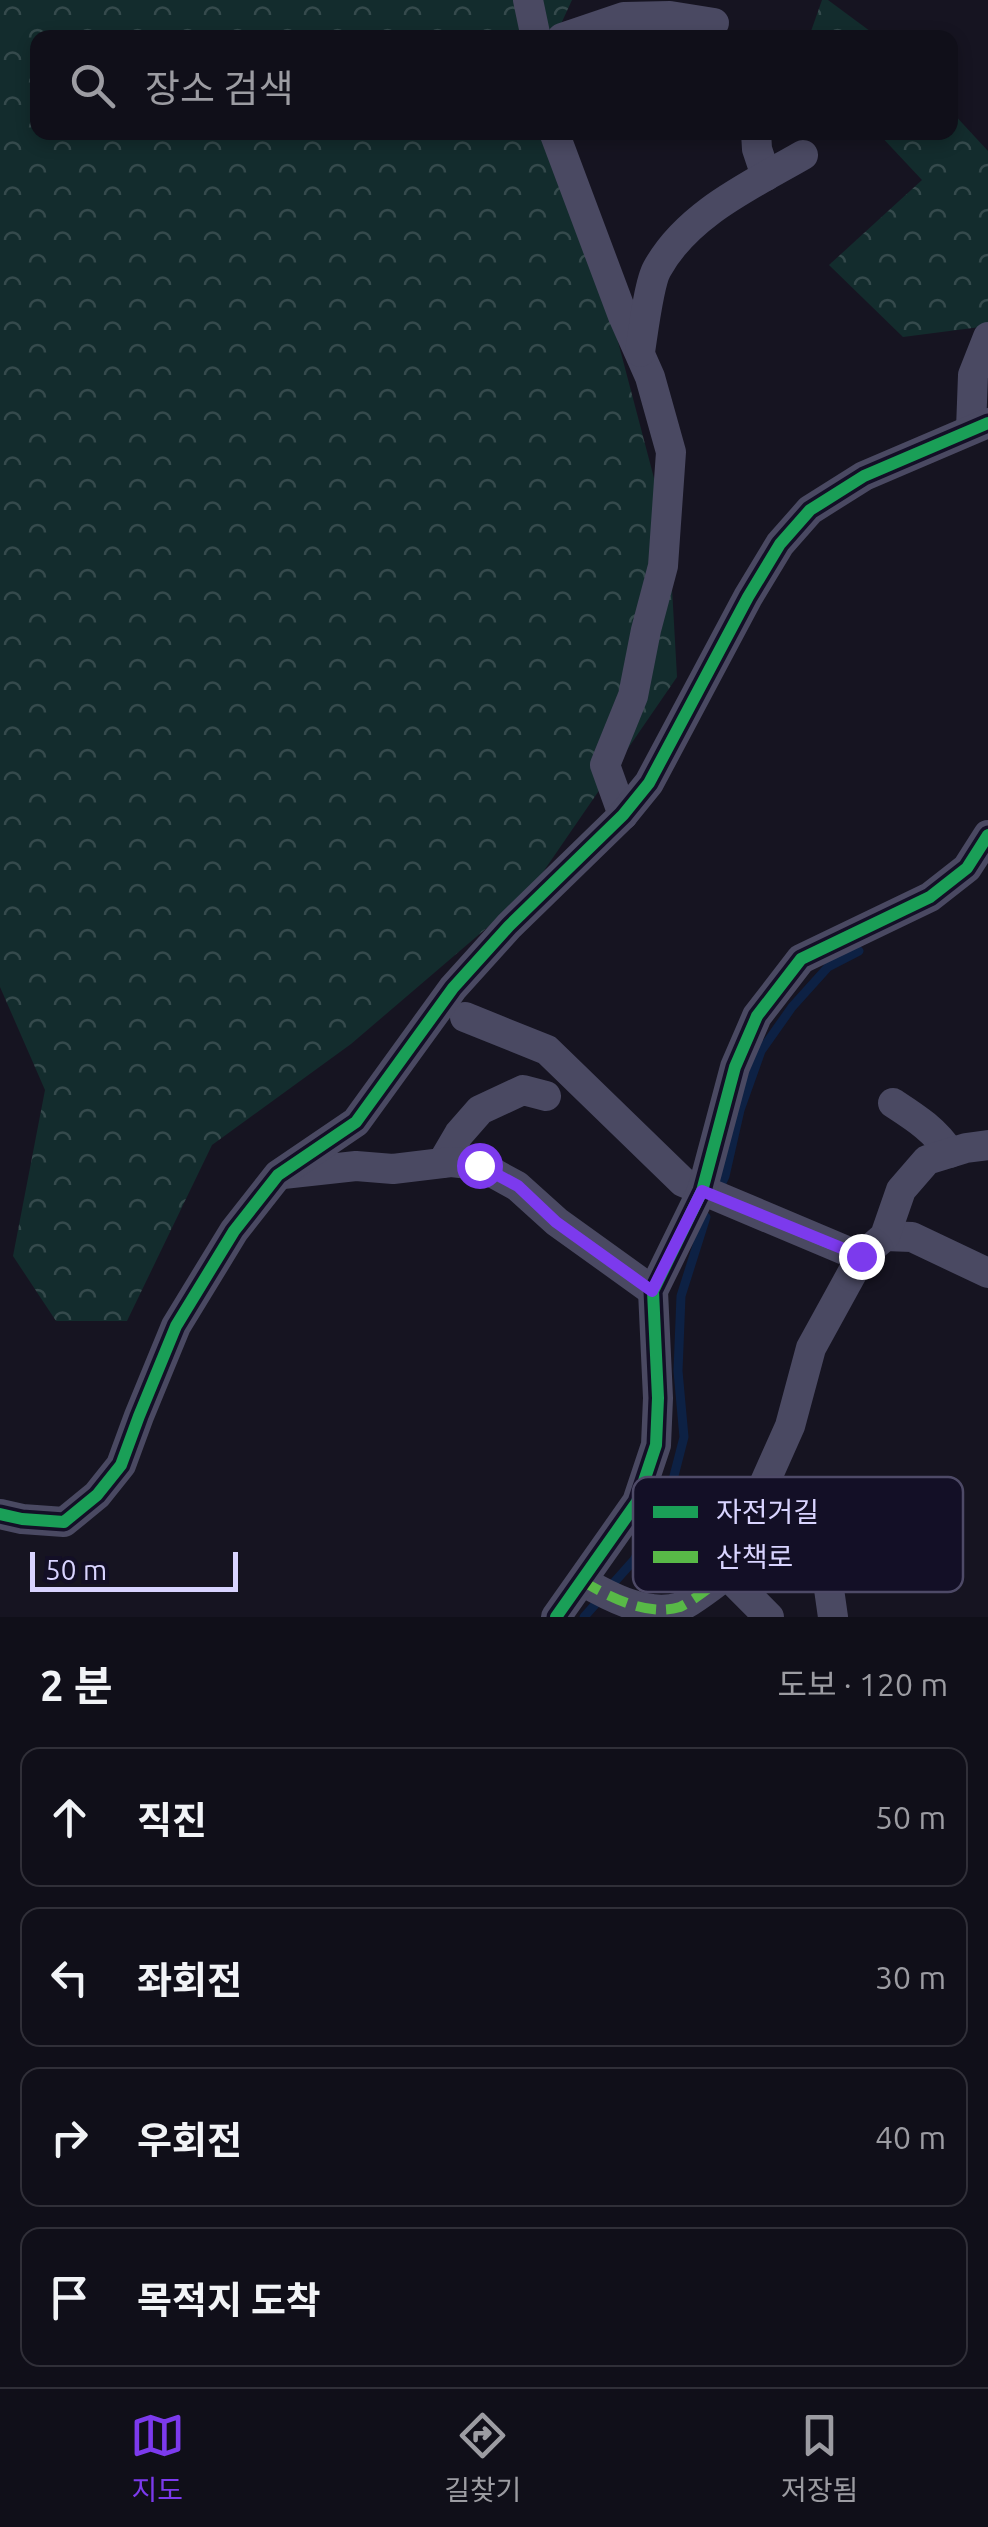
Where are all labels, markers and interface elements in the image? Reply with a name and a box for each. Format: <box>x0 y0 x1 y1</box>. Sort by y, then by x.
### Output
search box <box>30 30 958 140</box>
icon: search <box>65 58 120 113</box>
text: 장소 검색 <box>145 67 294 109</box>
route start <box>457 1143 503 1189</box>
route end <box>839 1234 885 1280</box>
legend <box>633 1477 963 1592</box>
text: 자전거길 <box>716 1496 819 1527</box>
text: 산책로 <box>716 1541 793 1572</box>
scale bar <box>30 1547 238 1592</box>
text: 50 m <box>45 1554 107 1585</box>
text: 2 분 <box>40 1662 112 1709</box>
text: 도보 · 120 m <box>778 1666 948 1702</box>
icon: ahead <box>42 1790 97 1845</box>
text: 직진 <box>137 1799 207 1841</box>
text: 50 m <box>875 1799 946 1835</box>
icon: left <box>42 1950 97 2005</box>
text: 좌회전 <box>137 1959 242 2001</box>
text: 30 m <box>875 1959 946 1995</box>
icon: right <box>42 2110 97 2165</box>
text: 우회전 <box>137 2119 242 2161</box>
text: 40 m <box>875 2119 946 2155</box>
icon: arrive <box>42 2270 97 2325</box>
text: 목적지 도착 <box>137 2279 321 2321</box>
tab: 지도 <box>130 2408 185 2508</box>
tab: 길찾기 <box>444 2408 521 2508</box>
tab: 저장됨 <box>781 2408 858 2508</box>

